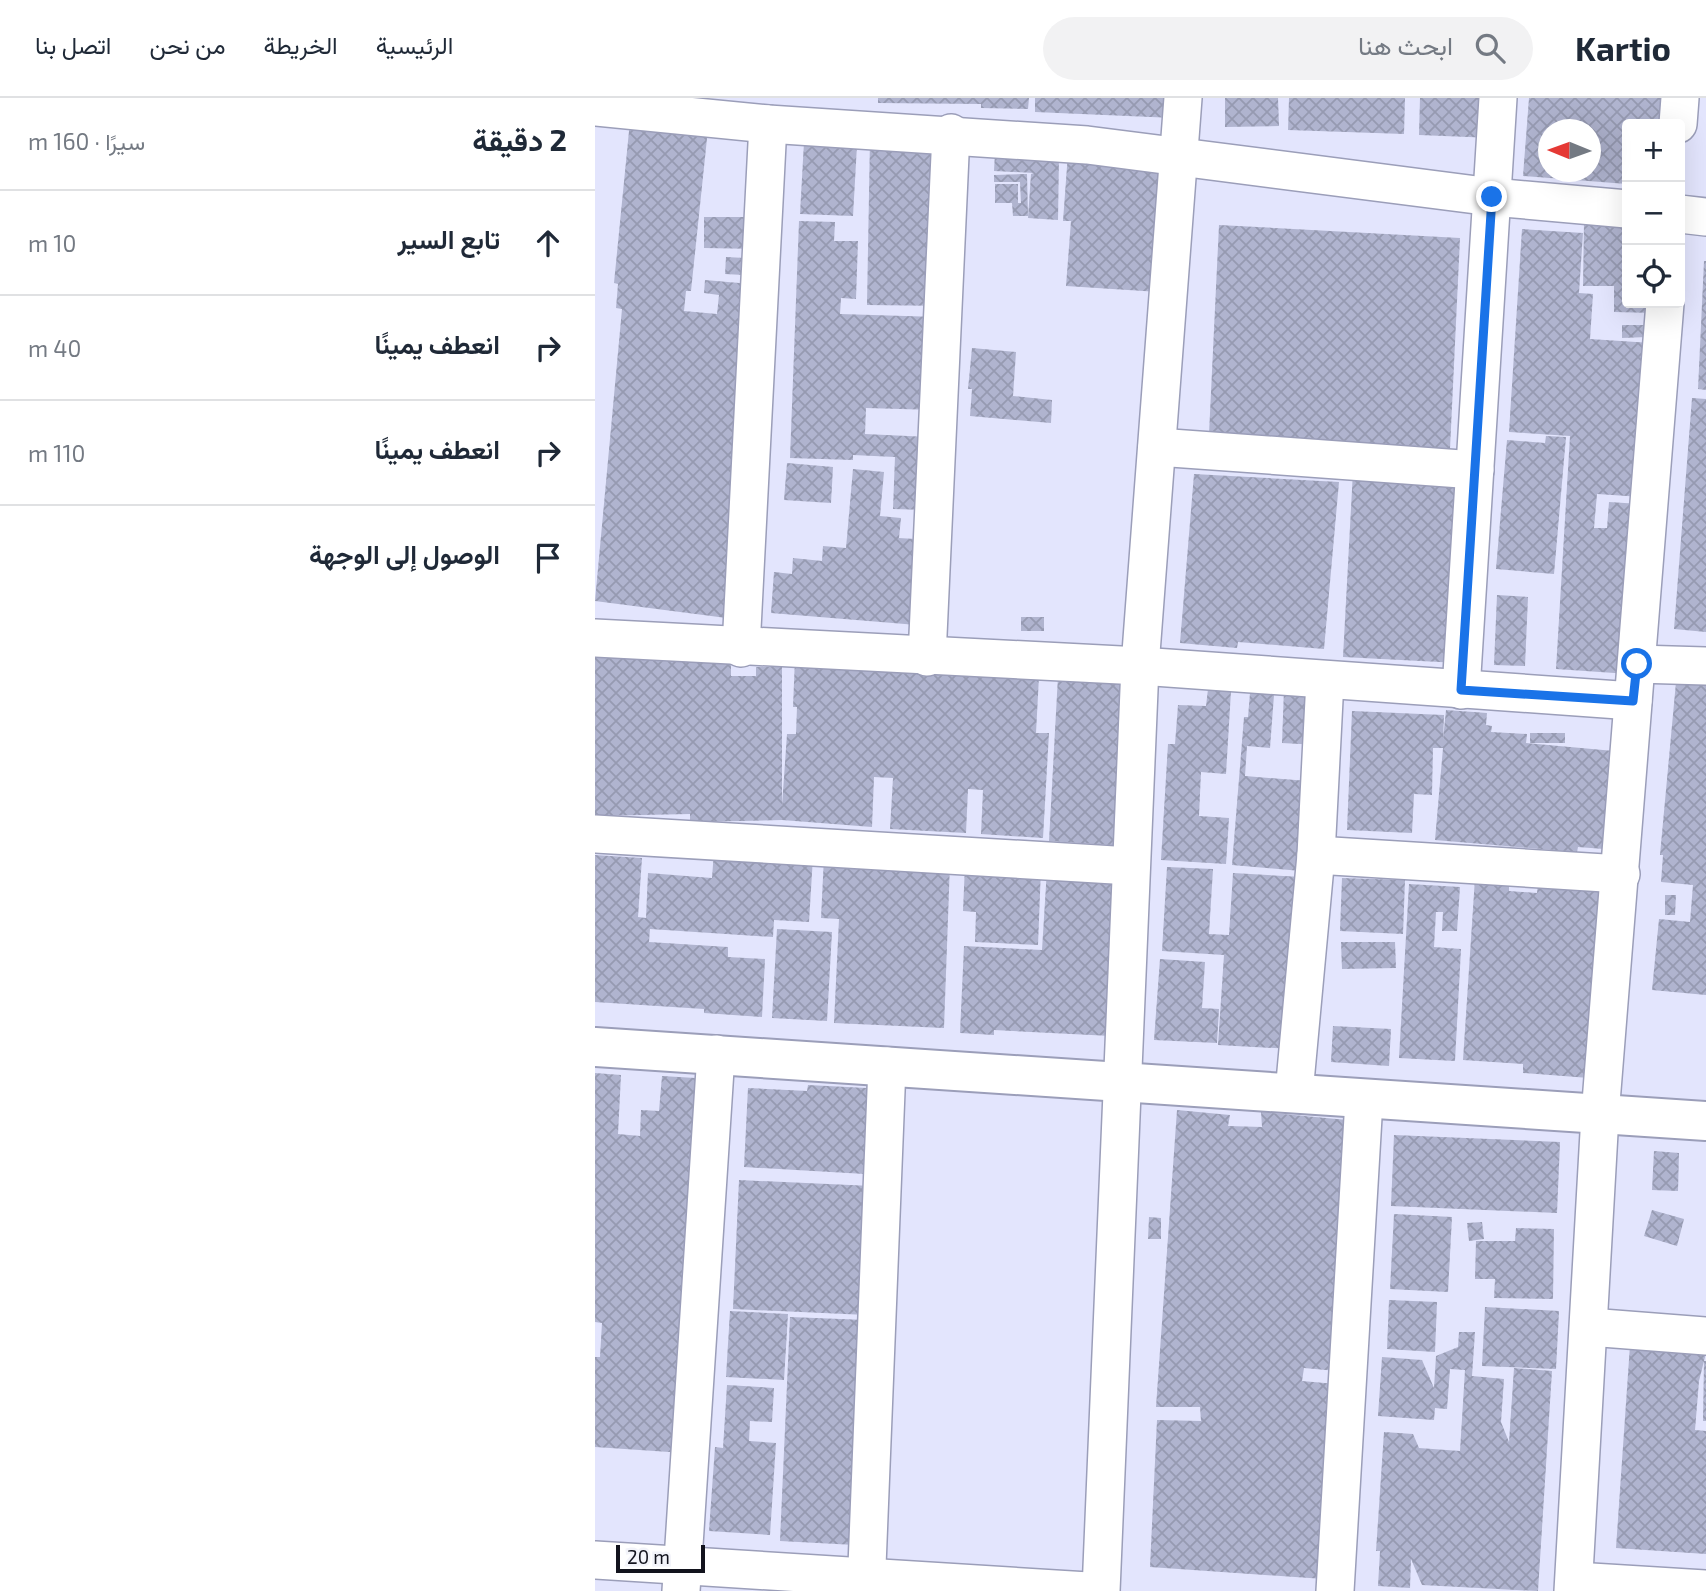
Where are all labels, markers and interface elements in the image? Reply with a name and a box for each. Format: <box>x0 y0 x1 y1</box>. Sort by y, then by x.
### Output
search box <box>1043 17 1533 80</box>
text: Kartio <box>1575 28 1671 68</box>
text: ابحث هنا <box>1358 29 1453 60</box>
icon: search <box>1471 29 1509 67</box>
text: اتصل بنا <box>35 30 111 59</box>
text: من نحن <box>149 30 225 59</box>
text: الخريطة <box>263 30 338 59</box>
text: الرئيسية <box>376 30 453 59</box>
north arrow <box>1538 119 1601 182</box>
map controls <box>1622 119 1685 308</box>
button: + <box>1622 119 1685 182</box>
text: 2 دقيقة <box>472 121 567 157</box>
text: سيرًا · 160 m <box>28 127 145 155</box>
route end <box>1476 181 1507 212</box>
button: − <box>1622 182 1685 245</box>
text: تابع السير <box>397 223 500 254</box>
icon: ahead <box>529 224 567 262</box>
text: 10 m <box>28 229 76 257</box>
button: locate <box>1622 245 1685 308</box>
text: انعطف يمينًا <box>375 328 500 359</box>
icon: right <box>529 329 567 367</box>
text: 40 m <box>28 334 81 362</box>
text: انعطف يمينًا <box>375 433 500 464</box>
icon: right <box>529 434 567 472</box>
text: 110 m <box>28 439 85 467</box>
text: الوصول إلى الوجهة <box>309 538 500 569</box>
icon: arrive <box>529 539 567 577</box>
route start <box>1621 648 1652 679</box>
scale bar <box>616 1542 705 1574</box>
text: 20 m <box>627 1545 670 1568</box>

